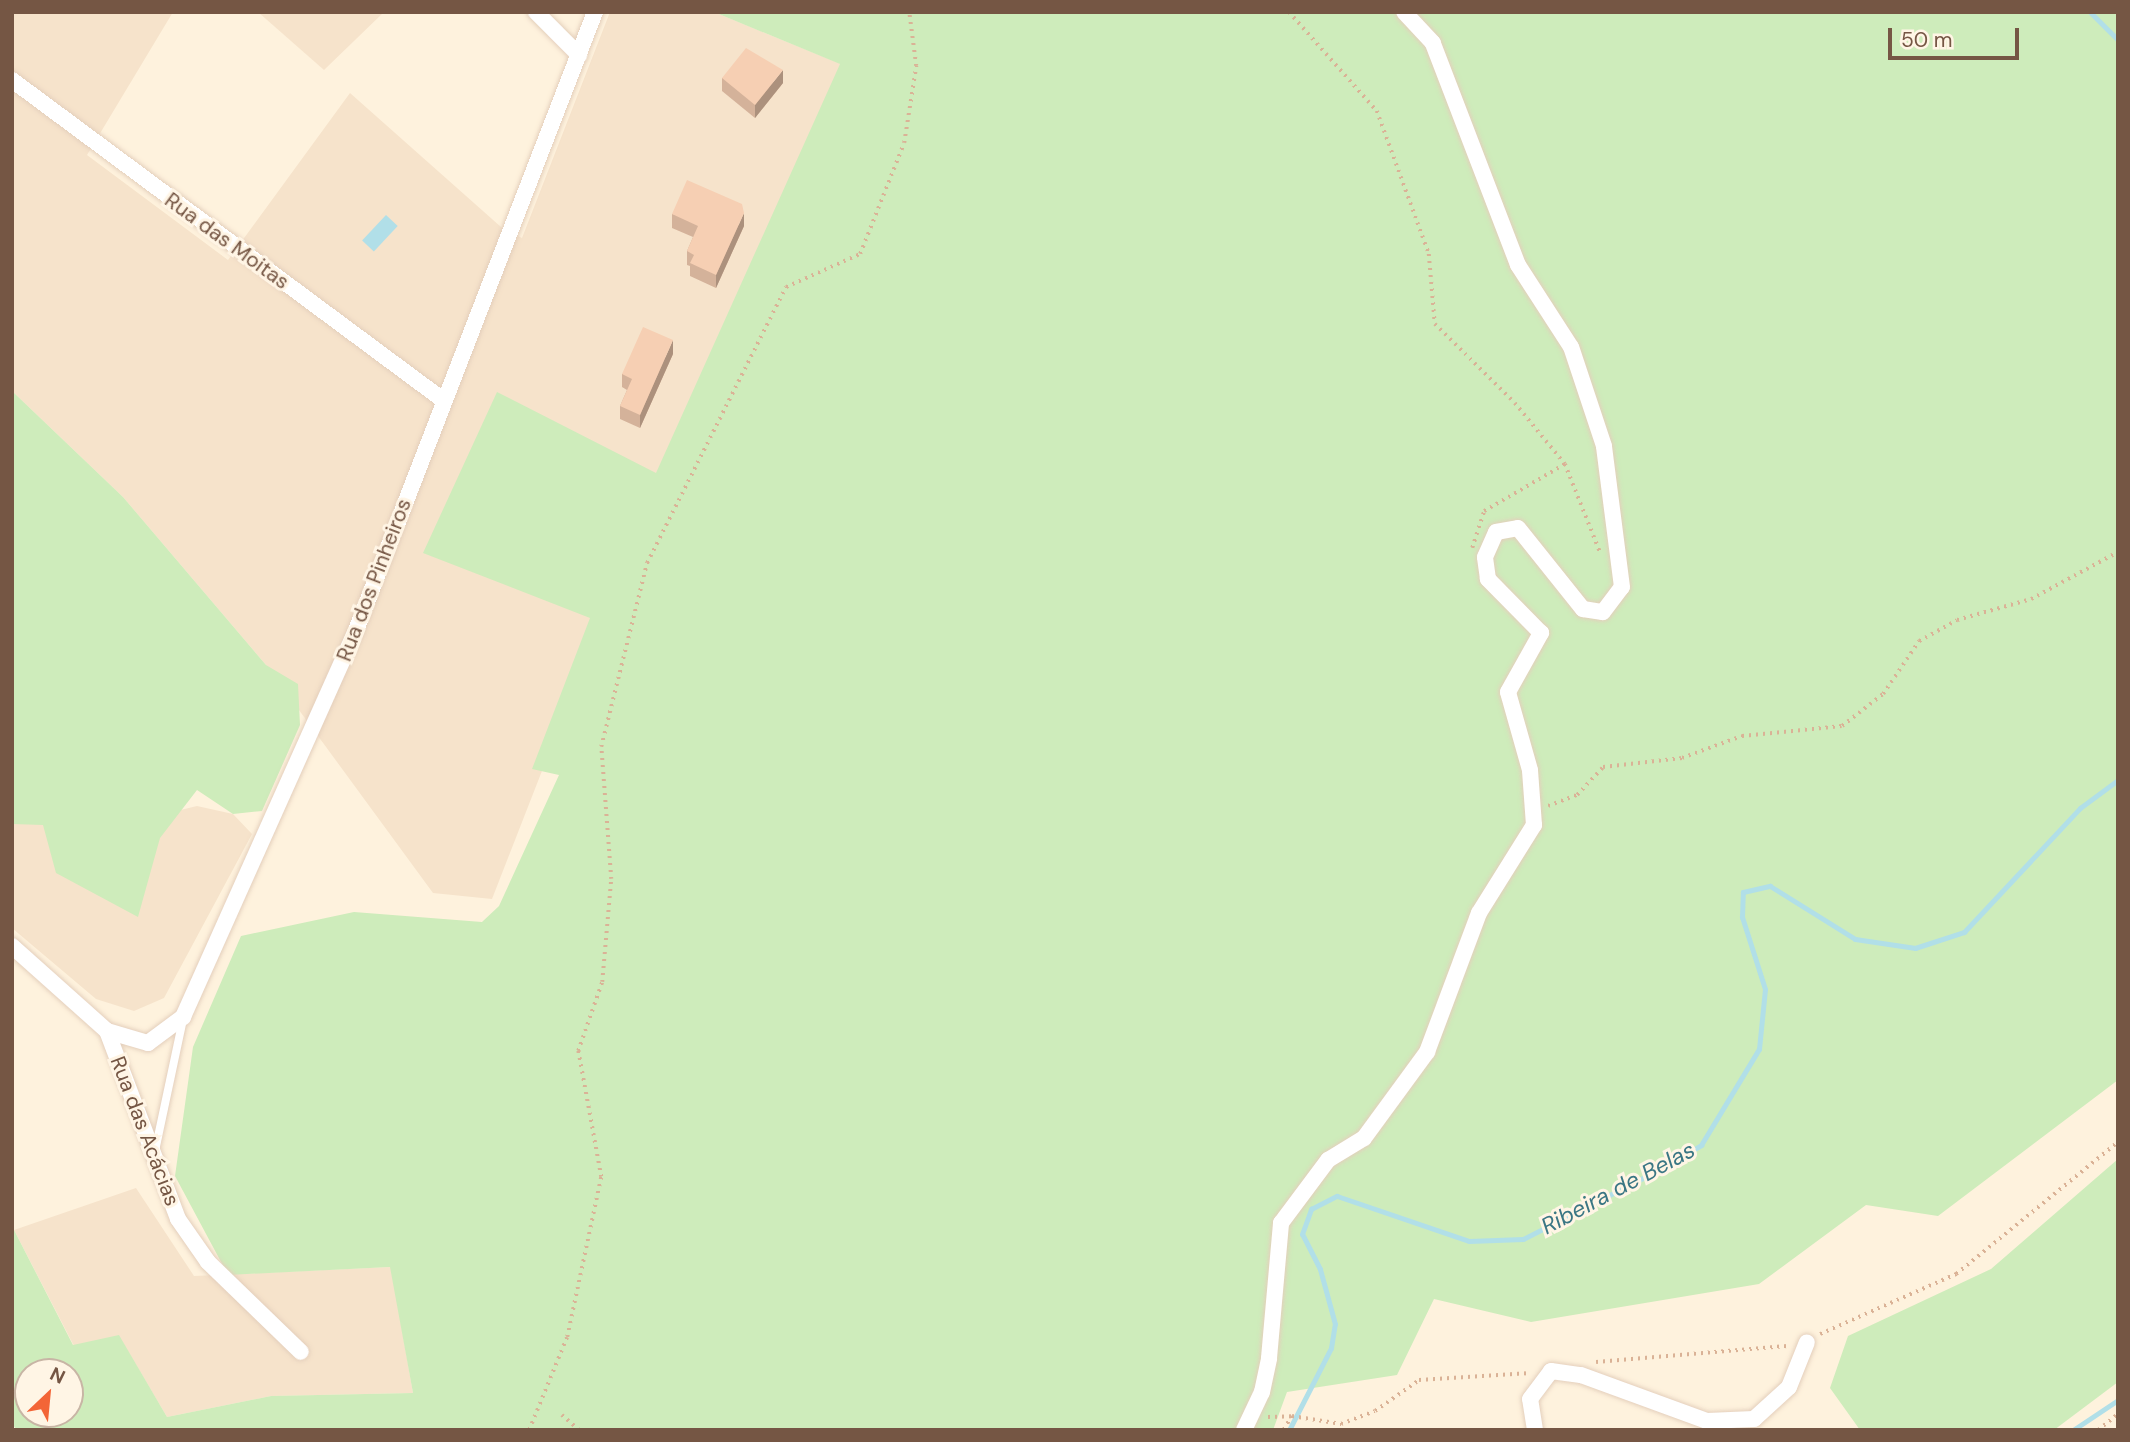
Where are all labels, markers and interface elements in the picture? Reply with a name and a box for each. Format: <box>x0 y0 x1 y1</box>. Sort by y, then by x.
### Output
scale bar <box>1892 14 2023 58</box>
text: 50 m <box>1901 26 1952 54</box>
street label: Rua das Moitas <box>160 187 294 295</box>
street label: Rua dos Pinheiros <box>331 495 417 665</box>
street label: Rua das Acácias <box>105 1053 185 1209</box>
water label: Ribeira de Belas <box>1536 1136 1700 1240</box>
north arrow <box>14 1358 84 1428</box>
text: N <box>46 1361 69 1390</box>

